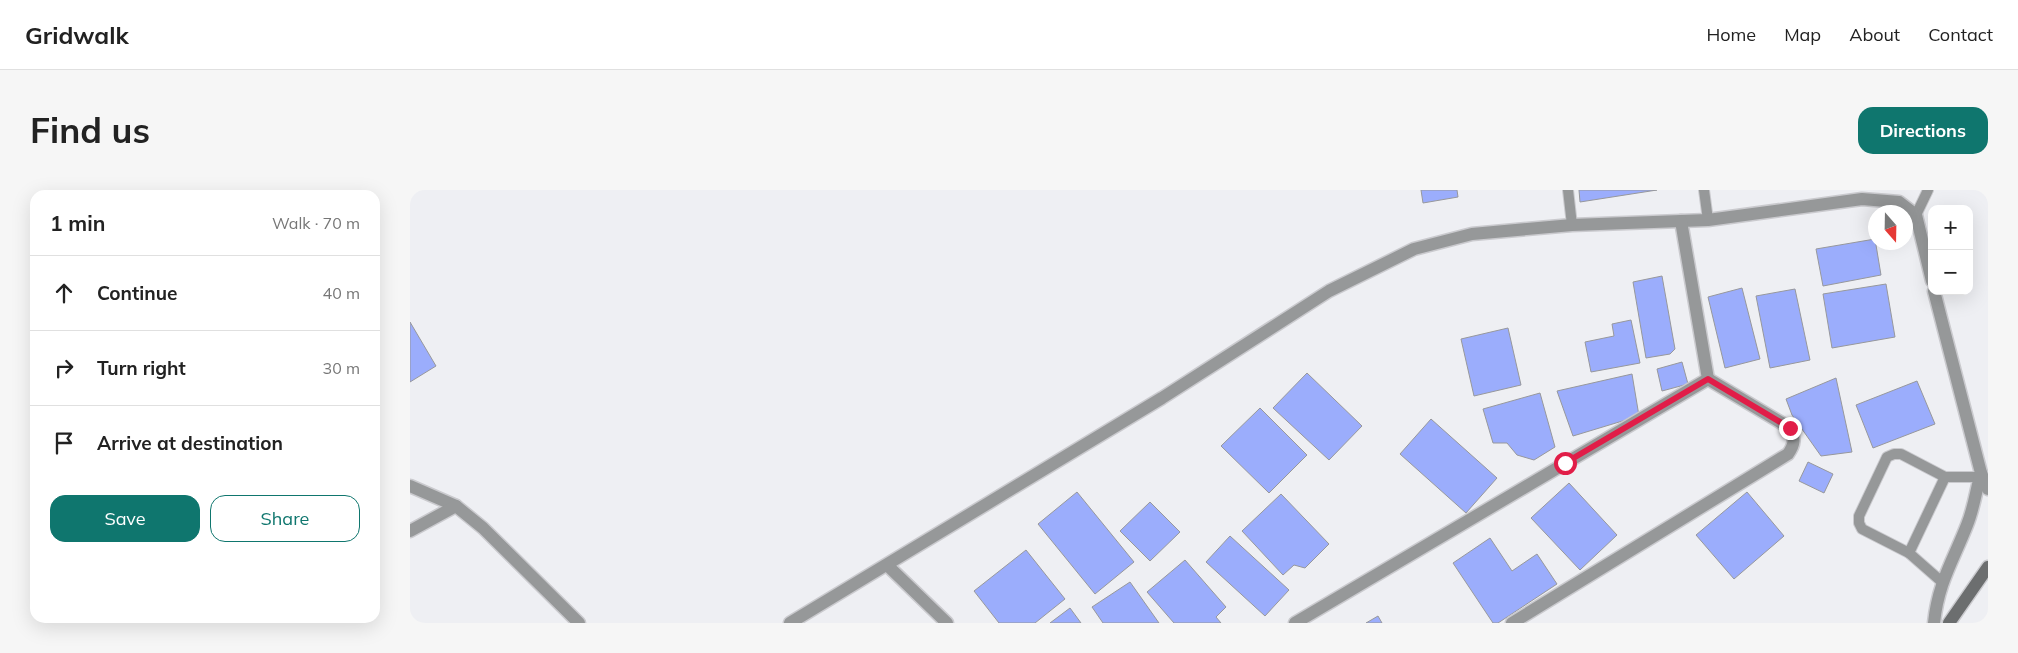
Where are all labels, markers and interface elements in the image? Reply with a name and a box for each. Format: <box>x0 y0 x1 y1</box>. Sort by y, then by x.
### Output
text: Gridwalk <box>25 20 129 50</box>
text: Home <box>1706 23 1756 46</box>
text: Map <box>1784 23 1821 46</box>
text: About <box>1849 23 1900 46</box>
text: Contact <box>1928 23 1993 46</box>
button: Directions <box>1858 107 1988 154</box>
text: Find us <box>30 108 150 152</box>
north arrow <box>1868 205 1913 250</box>
map controls <box>1928 205 1973 295</box>
button: + <box>1928 205 1973 250</box>
text: 1 min <box>50 210 105 236</box>
text: Walk · 70 m <box>272 213 360 233</box>
button: − <box>1928 250 1973 295</box>
icon: ahead <box>50 279 78 307</box>
text: Continue <box>97 281 177 305</box>
text: 40 m <box>323 283 360 303</box>
icon: right <box>50 354 78 382</box>
text: Turn right <box>97 356 186 380</box>
text: 30 m <box>323 358 360 378</box>
route end <box>1779 417 1802 440</box>
icon: arrive <box>50 429 78 457</box>
text: Arrive at destination <box>97 431 283 455</box>
route start <box>1554 452 1577 475</box>
button: Save <box>50 495 200 542</box>
button: Share <box>210 495 360 542</box>

